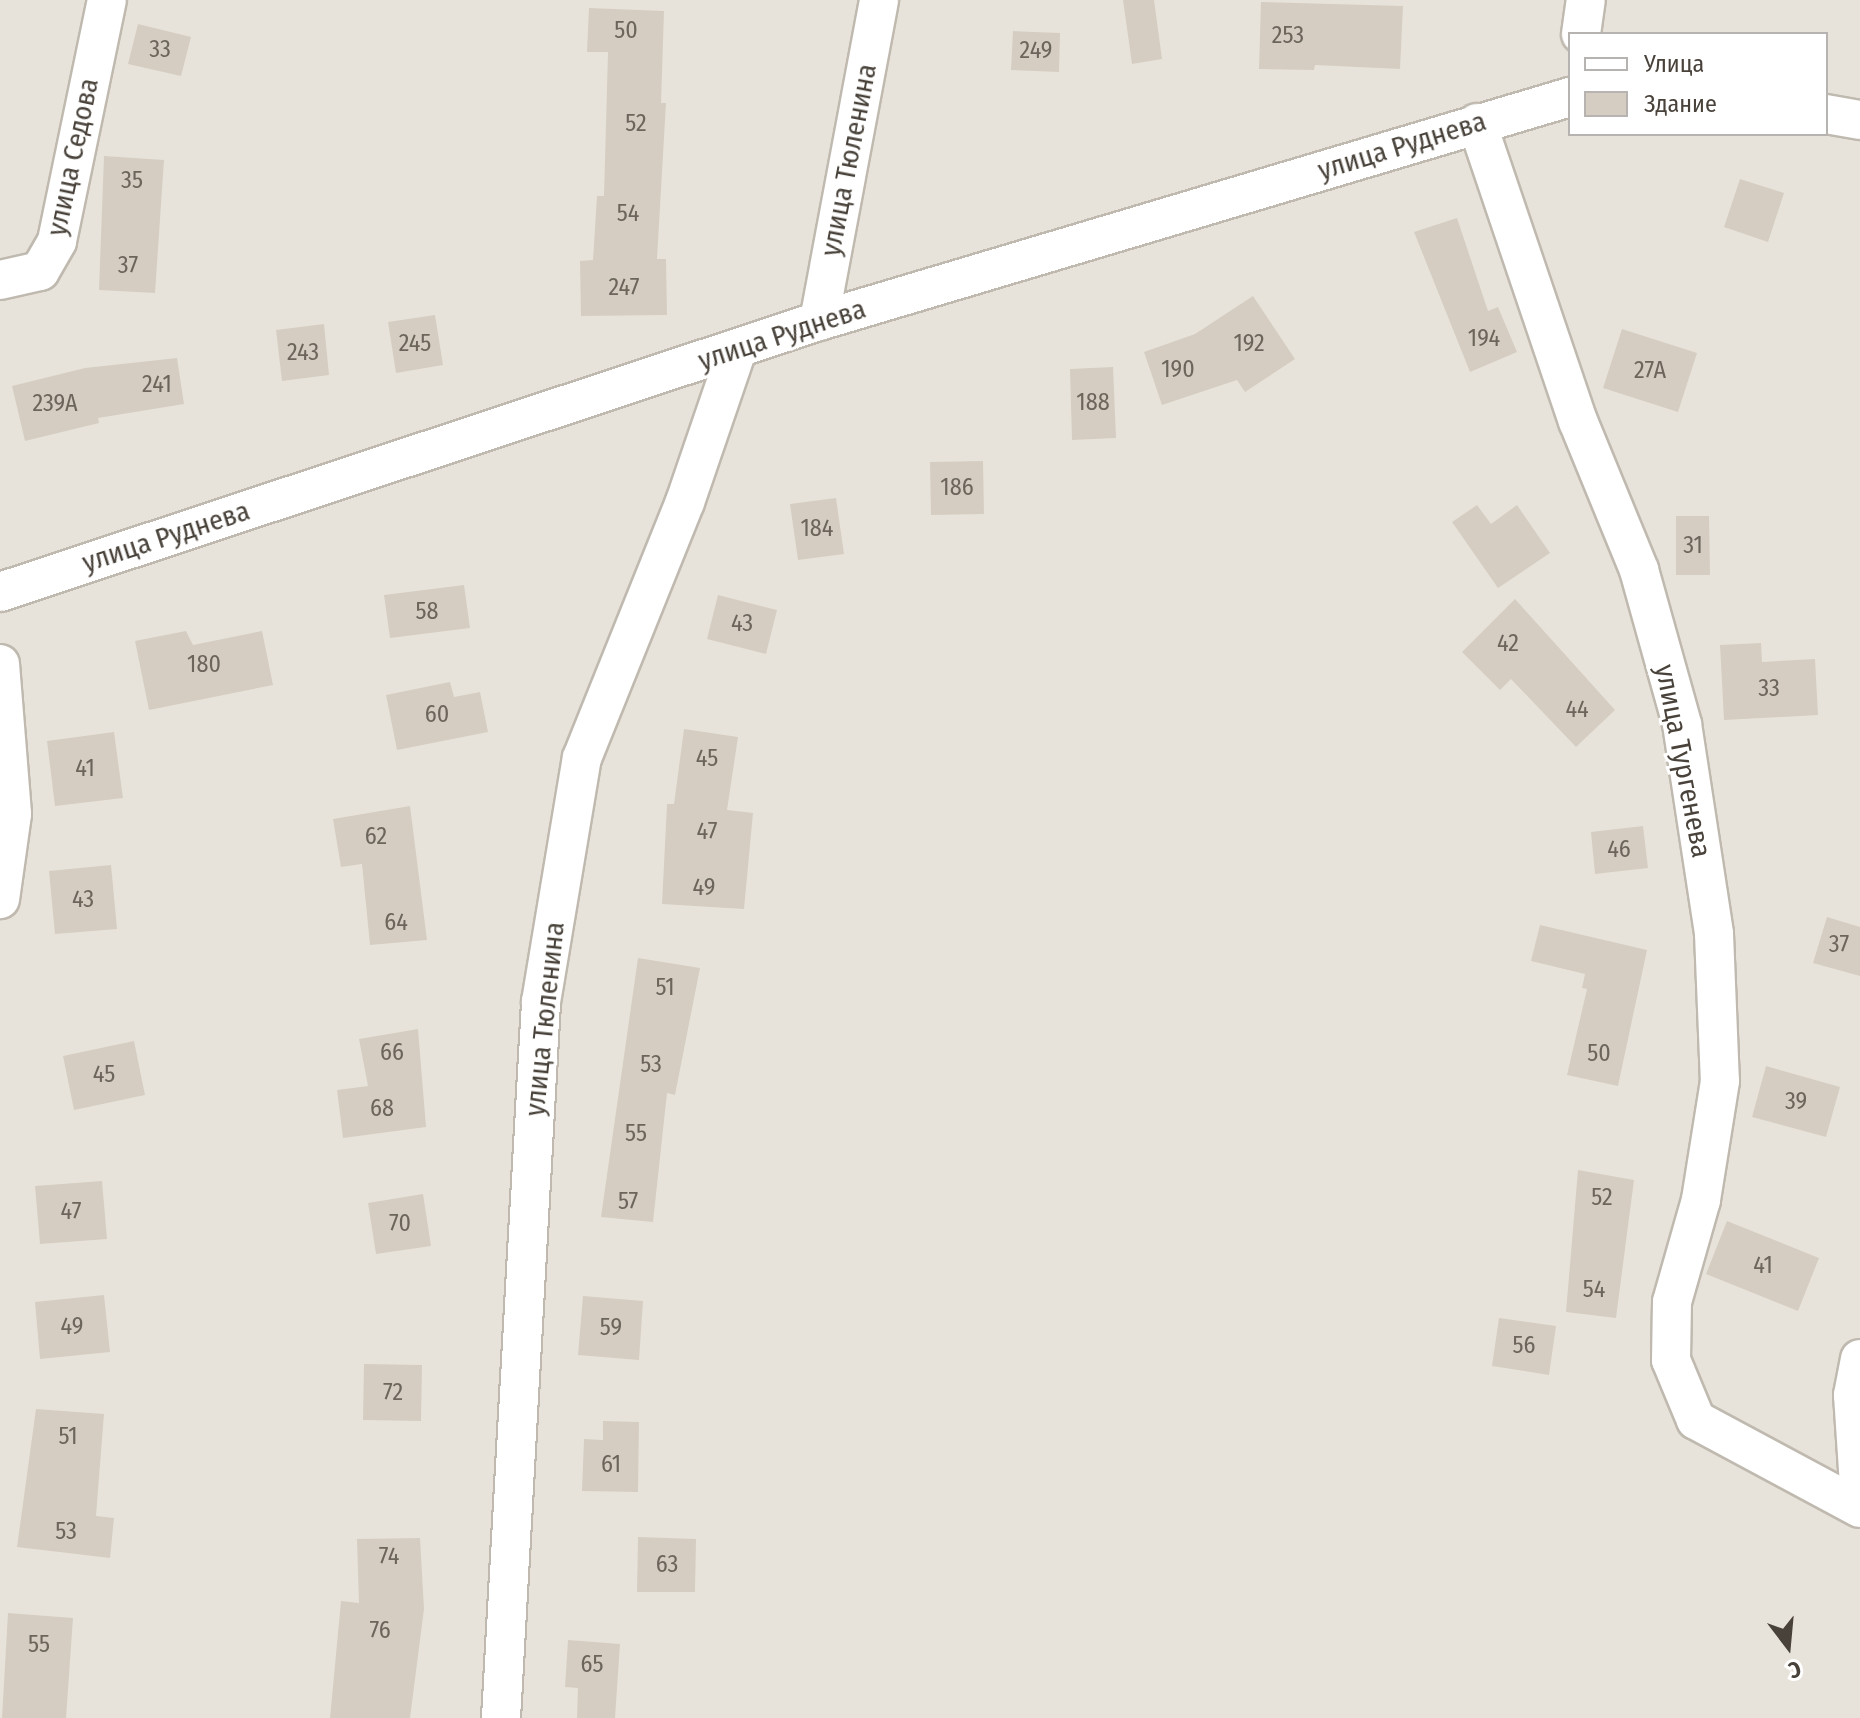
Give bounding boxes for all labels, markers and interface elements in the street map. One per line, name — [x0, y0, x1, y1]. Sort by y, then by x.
house number: 50 — [614, 17, 638, 45]
house number: 253 — [1272, 22, 1304, 50]
legend — [1568, 32, 1828, 136]
house number: 33 — [149, 36, 171, 64]
house number: 249 — [1020, 37, 1052, 65]
text: Улица — [1644, 50, 1704, 78]
street label: улица Тюленина — [814, 61, 884, 259]
street label: улица Седова — [40, 75, 106, 239]
text: Здание — [1644, 90, 1717, 118]
street label: улица Руднева — [1314, 105, 1490, 187]
house number: 52 — [625, 110, 647, 138]
house number: 35 — [121, 167, 143, 195]
house number: 54 — [617, 200, 639, 228]
house number: 37 — [118, 252, 138, 280]
house number: 247 — [609, 274, 639, 302]
street label: улица Руднева — [694, 292, 870, 378]
house number: 194 — [1468, 325, 1500, 353]
house number: 245 — [399, 330, 431, 358]
house number: 192 — [1233, 330, 1265, 358]
house number: 243 — [287, 339, 319, 367]
house number: 190 — [1161, 356, 1195, 384]
house number: 27А — [1634, 357, 1666, 385]
house number: 241 — [142, 371, 172, 399]
house number: 188 — [1076, 389, 1110, 417]
house number: 239А — [32, 390, 78, 418]
house number: 186 — [940, 474, 974, 502]
street label: улица Руднева — [78, 494, 254, 580]
house number: 184 — [801, 515, 833, 543]
house number: 31 — [1683, 532, 1703, 560]
house number: 58 — [415, 598, 439, 626]
house number: 43 — [731, 610, 753, 638]
house number: 42 — [1497, 630, 1519, 658]
house number: 180 — [187, 651, 221, 679]
street label: улица Тургенева — [1648, 661, 1718, 861]
house number: 33 — [1758, 675, 1780, 703]
house number: 44 — [1565, 696, 1589, 724]
house number: 60 — [425, 701, 449, 729]
house number: 45 — [696, 745, 718, 773]
house number: 41 — [75, 755, 95, 783]
house number: 47 — [697, 818, 717, 846]
house number: 62 — [365, 823, 387, 851]
house number: 46 — [1607, 836, 1631, 864]
house number: 49 — [693, 874, 715, 902]
house number: 43 — [72, 886, 94, 914]
house number: 64 — [384, 909, 408, 937]
street label: улица Тюленина — [518, 920, 572, 1118]
house number: 37 — [1829, 931, 1849, 959]
house number: 51 — [655, 974, 675, 1002]
house number: 66 — [380, 1039, 404, 1067]
house number: 50 — [1587, 1040, 1611, 1068]
house number: 53 — [640, 1051, 662, 1079]
house number: 45 — [93, 1061, 115, 1089]
house number: 39 — [1785, 1088, 1807, 1116]
house number: 68 — [370, 1095, 394, 1123]
house number: 55 — [625, 1120, 647, 1148]
house number: 52 — [1591, 1184, 1613, 1212]
house number: 57 — [618, 1188, 638, 1216]
house number: 47 — [61, 1198, 81, 1226]
house number: 70 — [389, 1210, 411, 1238]
house number: 41 — [1753, 1252, 1773, 1280]
house number: 54 — [1583, 1276, 1605, 1304]
house number: 49 — [61, 1313, 83, 1341]
house number: 59 — [600, 1314, 622, 1342]
house number: 56 — [1513, 1332, 1535, 1360]
house number: 72 — [383, 1379, 403, 1407]
house number: 51 — [58, 1423, 78, 1451]
house number: 61 — [601, 1451, 621, 1479]
house number: 53 — [55, 1518, 77, 1546]
house number: 74 — [379, 1543, 399, 1571]
house number: 63 — [656, 1551, 678, 1579]
north arrow — [1748, 1606, 1828, 1686]
house number: 76 — [369, 1617, 391, 1645]
house number: 55 — [28, 1631, 50, 1659]
house number: 65 — [581, 1651, 603, 1679]
text: С — [1785, 1655, 1804, 1684]

